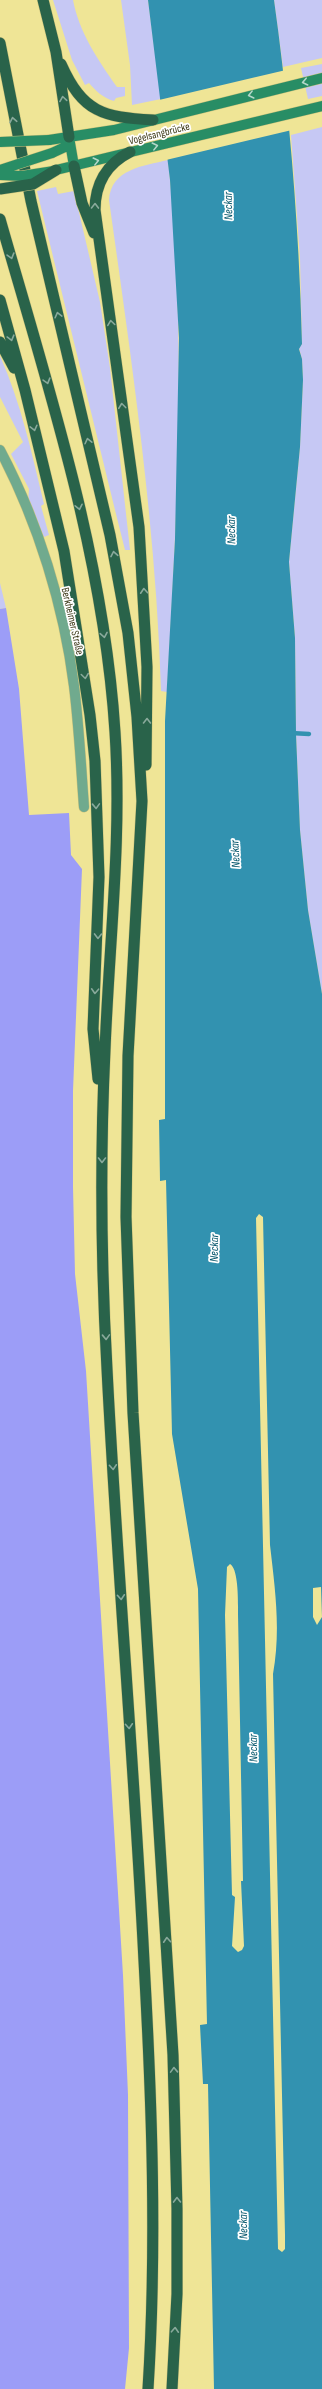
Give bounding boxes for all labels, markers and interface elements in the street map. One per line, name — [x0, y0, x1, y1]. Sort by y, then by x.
one-way arrow — [302, 77, 308, 85]
one-way arrow — [248, 91, 254, 99]
one-way arrow — [59, 96, 68, 102]
one-way arrow — [10, 116, 18, 123]
street label: Vogelsangbrücke — [127, 120, 191, 147]
one-way arrow — [152, 143, 158, 151]
one-way arrow — [92, 157, 99, 165]
water label: Neckar — [221, 191, 236, 220]
one-way arrow — [91, 203, 99, 209]
one-way arrow — [6, 252, 15, 259]
one-way arrow — [54, 311, 62, 318]
one-way arrow — [107, 320, 116, 326]
one-way arrow — [6, 334, 15, 341]
one-way arrow — [42, 378, 50, 384]
one-way arrow — [118, 403, 127, 409]
one-way arrow — [30, 424, 38, 431]
one-way arrow — [85, 438, 93, 444]
one-way arrow — [75, 504, 83, 510]
water label: Neckar — [224, 515, 239, 544]
one-way arrow — [110, 551, 118, 557]
street label: Berkheimer Straße — [58, 586, 87, 656]
one-way arrow — [140, 588, 149, 594]
one-way arrow — [99, 631, 108, 638]
one-way arrow — [80, 673, 89, 679]
one-way arrow — [143, 718, 151, 724]
one-way arrow — [92, 803, 101, 809]
water label: Neckar — [227, 839, 244, 868]
one-way arrow — [94, 933, 102, 939]
one-way arrow — [91, 988, 100, 994]
one-way arrow — [98, 1157, 106, 1163]
water label: Neckar — [207, 1233, 222, 1262]
one-way arrow — [101, 1334, 110, 1340]
one-way arrow — [109, 1464, 117, 1470]
one-way arrow — [117, 1594, 126, 1600]
one-way arrow — [125, 1723, 134, 1730]
water label: Neckar — [246, 1733, 261, 1762]
one-way arrow — [163, 1937, 171, 1943]
one-way arrow — [169, 2067, 178, 2073]
one-way arrow — [173, 2197, 181, 2203]
water label: Neckar — [236, 2210, 251, 2239]
one-way arrow — [171, 2327, 180, 2333]

